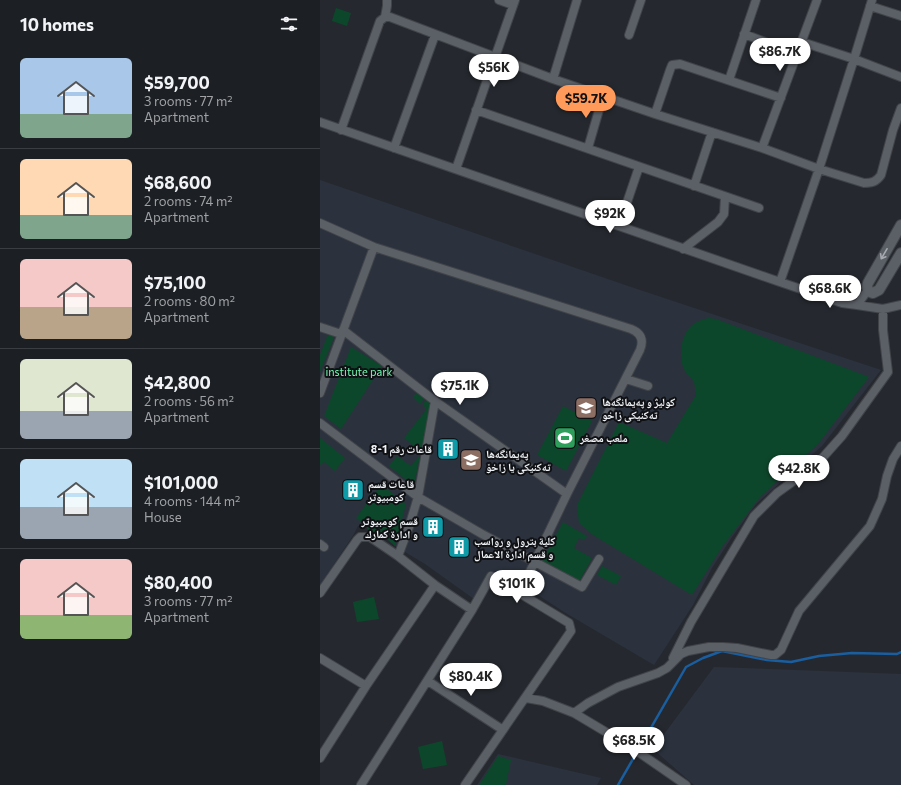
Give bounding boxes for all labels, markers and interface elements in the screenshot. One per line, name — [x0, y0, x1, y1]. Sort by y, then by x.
icon: filters — [278, 13, 300, 35]
text: 10 homes — [20, 14, 94, 35]
pin: $86.7K — [747, 38, 813, 72]
text: $86.7K — [759, 43, 801, 59]
pin: $56K — [470, 54, 518, 88]
text: $56K — [478, 59, 510, 75]
text: $59,700 — [144, 72, 210, 93]
icon: home — [52, 74, 100, 122]
pin: $59.7K — [553, 85, 619, 119]
text: $59.7K — [565, 90, 607, 106]
text: 3 rooms · 77 m² — [144, 93, 233, 109]
text: Apartment — [144, 109, 209, 125]
text: $68,600 — [144, 172, 212, 193]
icon: home — [52, 175, 100, 223]
text: 2 rooms · 74 m² — [144, 193, 232, 209]
pin: $92K — [586, 200, 634, 234]
text: $92K — [594, 205, 626, 221]
text: Apartment — [144, 209, 209, 225]
one-way arrow — [880, 248, 888, 260]
text: $75,100 — [144, 272, 206, 293]
icon: home — [52, 275, 100, 323]
pin: $68.6K — [797, 275, 863, 309]
text: $68.6K — [808, 280, 852, 296]
text: 2 rooms · 80 m² — [144, 293, 235, 309]
text: Apartment — [144, 309, 209, 325]
park label: institute park — [325, 365, 393, 378]
text: $42,800 — [144, 372, 211, 393]
pin: $75.1K — [427, 372, 493, 406]
icon: home — [52, 375, 100, 423]
text: $75.1K — [440, 377, 480, 393]
text: 2 rooms · 56 m² — [144, 393, 234, 409]
school or university icon: كوليژ و په‌يمانگه‌ها ته‌كنيكى زاخو — [573, 395, 599, 421]
place label: كوليژ و په‌يمانگه‌ها ته‌كنيكى زاخو — [602, 395, 675, 423]
text: Apartment — [144, 409, 209, 425]
sports icon: ملعب مصغر — [552, 425, 578, 451]
place label: ملعب مصغر — [579, 431, 628, 445]
building icon: قاعات رقم 1-8 — [435, 436, 461, 462]
place label: قاعات رقم 1-8 — [371, 442, 432, 457]
school or university icon: پەیمانگەها تەکنیکی یا زاخۆ — [458, 447, 484, 473]
place label: پەیمانگەها تەکنیکی یا زاخۆ — [486, 447, 551, 475]
pin: $42.8K — [766, 455, 832, 489]
text: $42.8K — [777, 460, 821, 476]
text: $101,000 — [144, 472, 218, 493]
icon: home — [52, 475, 100, 523]
building icon: قاعات قسم کومبیوتر — [340, 477, 366, 503]
place label: قاعات قسم کومبیوتر — [367, 477, 414, 504]
text: 4 rooms · 144 m² — [144, 493, 240, 509]
text: House — [144, 509, 182, 525]
place label: قسم کومبیوتر و ادارة كمارك — [360, 514, 418, 541]
building icon: قسم کومبیوتر و ادارة كمارك — [420, 514, 446, 540]
building icon: كلية بترول و رواسب و قسم ادارة الاعمال — [446, 534, 472, 560]
place label: كلية بترول و رواسب و قسم ادارة الاعمال — [474, 534, 556, 562]
pin: $101K — [489, 570, 545, 604]
text: $80,400 — [144, 572, 213, 593]
icon: home — [52, 575, 100, 623]
text: $101K — [499, 575, 535, 591]
text: 3 rooms · 77 m² — [144, 593, 233, 609]
text: Apartment — [144, 609, 209, 625]
pin: $80.4K — [438, 663, 504, 697]
text: $80.4K — [449, 668, 493, 684]
pin: $68.5K — [601, 727, 667, 761]
text: $68.5K — [612, 732, 656, 748]

